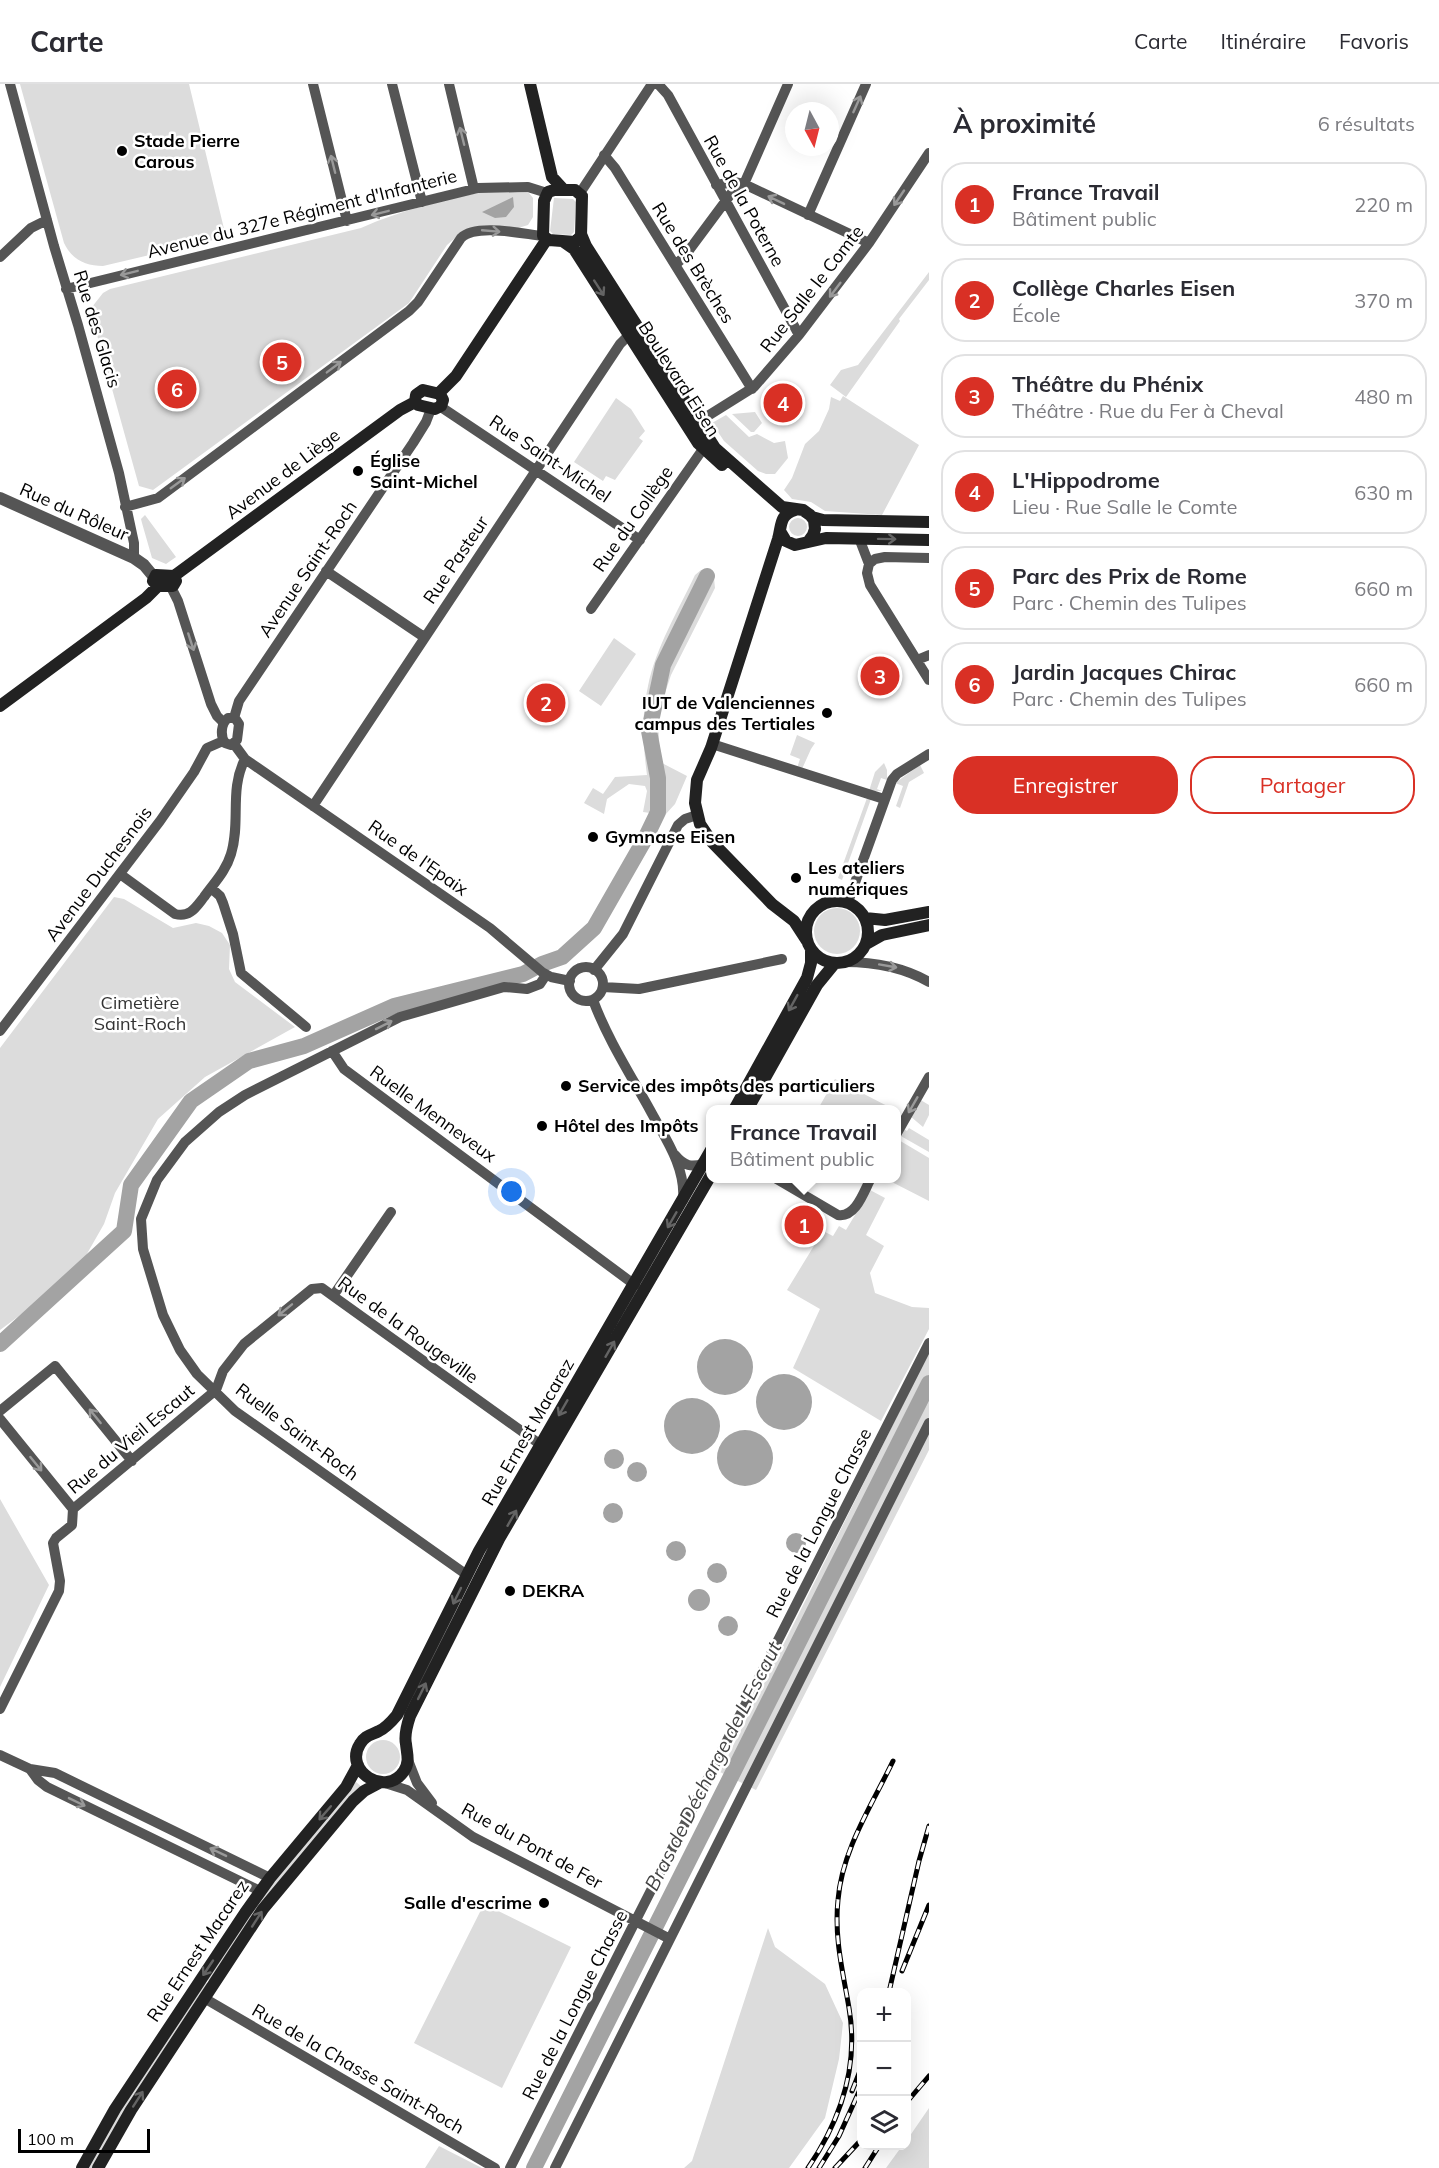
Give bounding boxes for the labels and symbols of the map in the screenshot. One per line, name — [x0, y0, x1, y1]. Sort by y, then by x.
one-way arrow — [852, 95, 863, 114]
north arrow — [785, 102, 839, 156]
one-way arrow — [455, 127, 467, 146]
place label: Stade Pierre Carous — [134, 129, 240, 173]
street label: Rue de la Poterne — [699, 131, 790, 271]
marker: Stade Pierre Carous — [115, 144, 129, 158]
one-way arrow — [327, 155, 339, 174]
street label: Avenue du 327e Régiment d'Infanterie — [145, 164, 459, 263]
one-way arrow — [893, 189, 905, 206]
one-way arrow — [767, 193, 785, 205]
street label: Rue des Brèches — [647, 198, 740, 327]
one-way arrow — [371, 207, 390, 219]
street label: Rue Salle le Comte — [755, 221, 868, 357]
one-way arrow — [481, 226, 501, 237]
street label: Rue des Glacis — [69, 267, 126, 391]
one-way arrow — [120, 268, 139, 280]
one-way arrow — [593, 279, 605, 296]
one-way arrow — [828, 281, 841, 297]
street label: Boulevard Eisen — [634, 317, 725, 441]
pin: 5 — [262, 340, 302, 384]
one-way arrow — [326, 361, 342, 373]
pin: 6 — [158, 366, 196, 412]
pin: 4 — [764, 380, 802, 426]
street label: Rue Saint-Michel — [485, 410, 615, 508]
street label: Avenue de Liège — [221, 423, 344, 524]
place label: Église Saint-Michel — [370, 449, 478, 493]
street label: Rue du Collège — [588, 461, 678, 576]
marker: Église Saint-Michel — [351, 464, 365, 478]
street label: Rue du Rôleur — [16, 477, 133, 546]
one-way arrow — [169, 477, 185, 489]
street label: Avenue Saint-Roch — [253, 496, 362, 641]
street label: Rue Pasteur — [418, 511, 494, 608]
one-way arrow — [877, 533, 897, 545]
one-way arrow — [186, 632, 197, 651]
pin: 3 — [860, 654, 900, 698]
pin: 2 — [526, 680, 566, 726]
place label: IUT de Valenciennes campus des Tertiales — [634, 691, 815, 735]
marker: IUT de Valenciennes campus des Tertiales — [820, 706, 834, 720]
street label: Avenue Duchesnois — [40, 801, 157, 946]
street label: Rue de l'Epaix — [364, 815, 473, 901]
place label: Gymnase Eisen — [605, 825, 735, 848]
marker: Gymnase Eisen — [586, 830, 600, 844]
place label: Les ateliers numériques — [808, 856, 908, 900]
marker: Les ateliers numériques — [789, 871, 803, 885]
one-way arrow — [878, 961, 898, 972]
park label: Cimetière Saint-Roch — [94, 991, 186, 1035]
one-way arrow — [787, 994, 799, 1011]
one-way arrow — [374, 1018, 392, 1030]
street label: Ruelle Menneveux — [365, 1060, 501, 1167]
place label: Service des impôts des particuliers — [578, 1074, 875, 1097]
marker: Service des impôts des particuliers — [559, 1079, 573, 1093]
one-way arrow — [907, 1096, 919, 1113]
place label: Hôtel des Impôts — [554, 1114, 699, 1137]
marker: Hôtel des Impôts — [535, 1119, 549, 1133]
your location — [497, 1177, 526, 1206]
pin: 1 — [784, 1202, 824, 1248]
one-way arrow — [666, 1210, 677, 1228]
street label: Rue de la Rougeville — [334, 1271, 483, 1388]
one-way arrow — [277, 1304, 293, 1317]
one-way arrow — [605, 1341, 617, 1358]
street label: Rue Ernest Macarez — [476, 1354, 579, 1509]
street label: Ruelle Saint-Roch — [231, 1378, 363, 1485]
street label: Rue du Vieil Escaut — [62, 1379, 199, 1498]
one-way arrow — [556, 1399, 568, 1416]
one-way arrow — [89, 1408, 102, 1424]
street label: Rue de la Longue Chasse — [761, 1424, 876, 1622]
one-way arrow — [30, 1456, 43, 1472]
one-way arrow — [506, 1510, 518, 1527]
place label: DEKRA — [522, 1579, 585, 1602]
marker: DEKRA — [503, 1584, 517, 1598]
one-way arrow — [450, 1586, 462, 1604]
water label: Bras de Décharge de L'Escaut — [639, 1636, 787, 1894]
one-way arrow — [417, 1682, 428, 1700]
one-way arrow — [68, 1796, 86, 1808]
street label: Rue du Pont de Fer — [458, 1797, 607, 1894]
one-way arrow — [318, 1805, 332, 1820]
one-way arrow — [209, 1846, 227, 1857]
street label: Rue Ernest Macarez — [142, 1875, 254, 2026]
place label: Salle d'escrime — [404, 1891, 532, 1914]
marker: Salle d'escrime — [537, 1896, 551, 1910]
street label: Rue de la Longue Chasse — [517, 1906, 632, 2104]
one-way arrow — [251, 1911, 263, 1928]
one-way arrow — [202, 1960, 214, 1976]
street label: Rue de la Chasse Saint-Roch — [248, 1998, 468, 2139]
one-way arrow — [132, 2091, 144, 2108]
scale bar — [18, 2126, 150, 2154]

